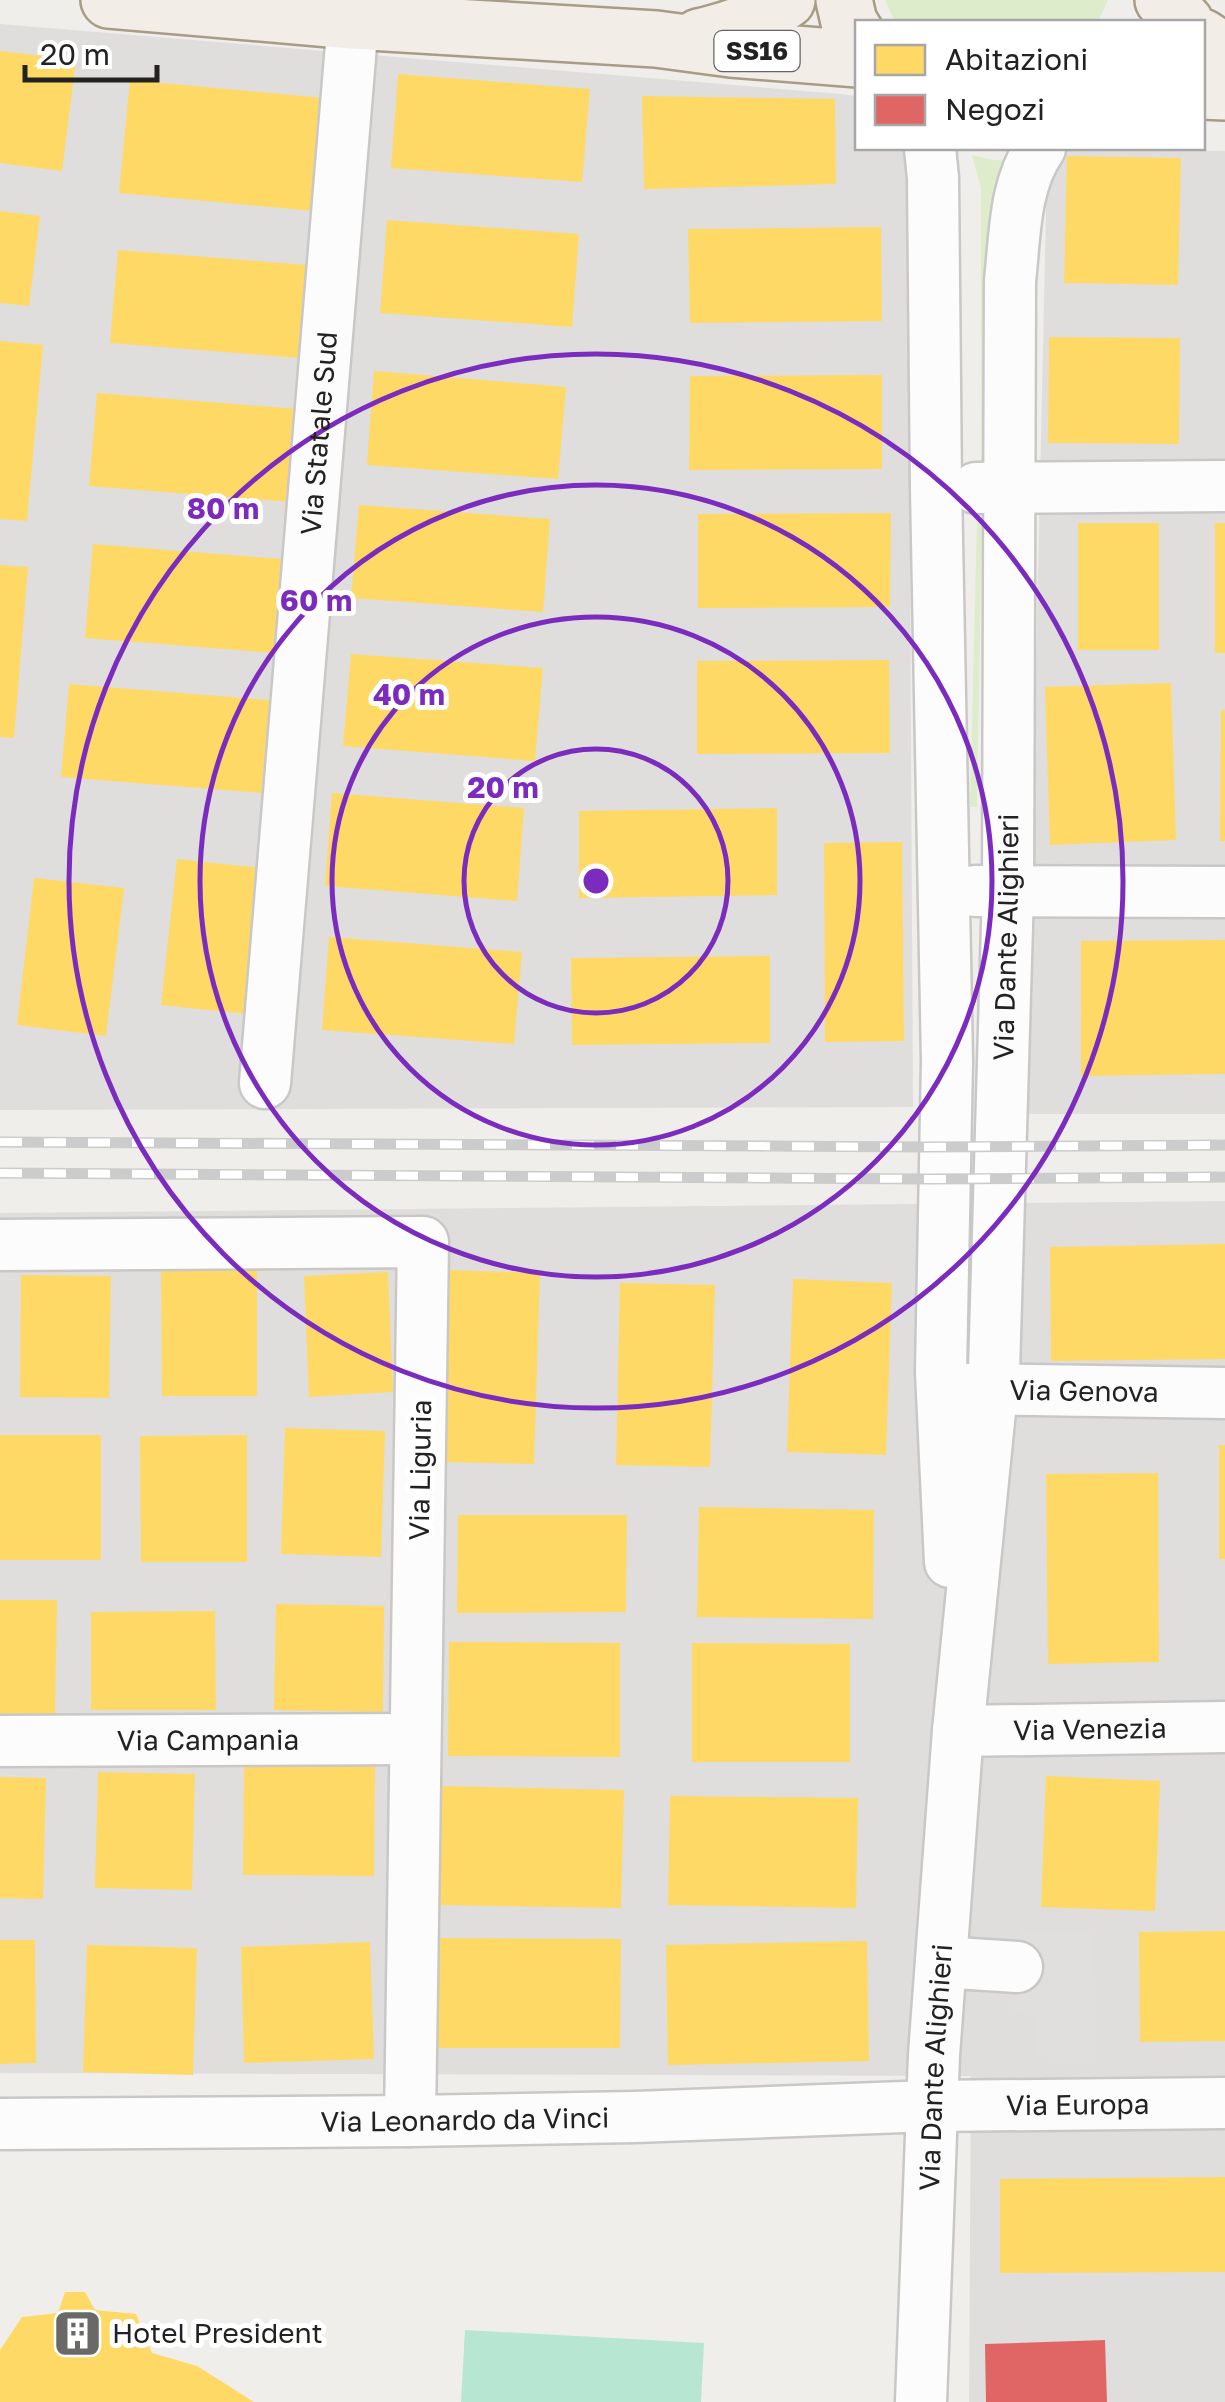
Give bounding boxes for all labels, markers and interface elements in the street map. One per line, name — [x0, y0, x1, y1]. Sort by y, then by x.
scale bar — [25, 20, 158, 82]
legend — [855, 20, 1205, 150]
road number: SS16 — [714, 31, 800, 71]
text: 20 m — [40, 36, 110, 72]
text: Abitazioni — [945, 41, 1088, 77]
text: Negozi — [945, 91, 1045, 127]
street label: Via Statale Sud — [293, 330, 343, 536]
text: 80 m — [187, 490, 259, 526]
text: 60 m — [280, 582, 352, 618]
text: 40 m — [373, 676, 445, 712]
text: 20 m — [467, 769, 539, 805]
street label: Via Dante Alighieri — [986, 813, 1024, 1061]
centre of rings — [578, 863, 614, 899]
street label: Via Genova — [1009, 1373, 1159, 1408]
street label: Via Liguria — [402, 1399, 437, 1541]
street label: Via Venezia — [1013, 1711, 1167, 1746]
street label: Via Campania — [117, 1723, 299, 1756]
street label: Via Dante Alighieri — [912, 1943, 958, 2191]
street label: Via Europa — [1006, 2087, 1150, 2121]
street label: Via Leonardo da Vinci — [320, 2100, 610, 2138]
building icon: Hotel President — [51, 2307, 103, 2359]
place label: Hotel President — [112, 2316, 323, 2349]

